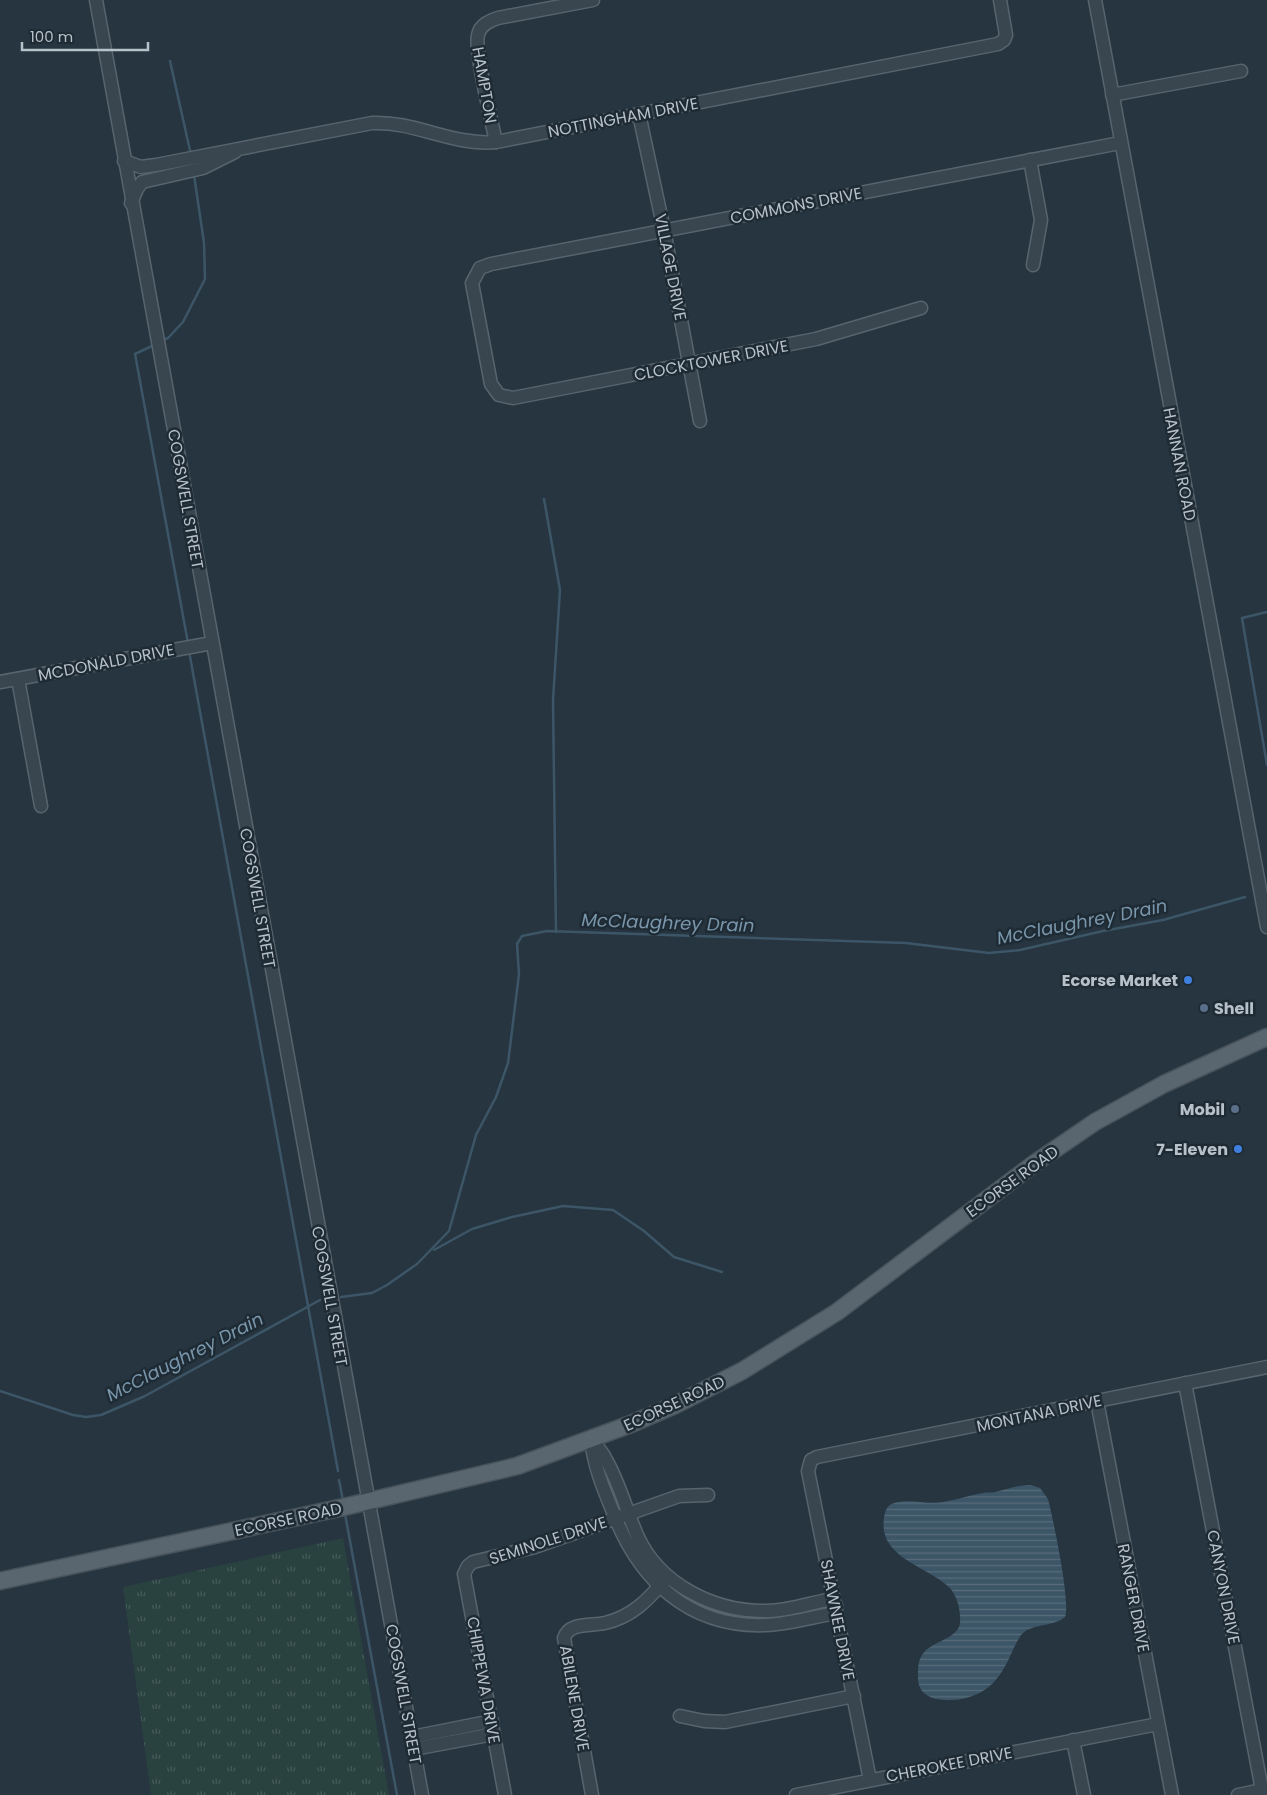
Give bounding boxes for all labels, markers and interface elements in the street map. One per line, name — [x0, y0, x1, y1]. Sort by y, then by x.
scale bar — [22, 20, 149, 52]
text: 100 m — [30, 26, 73, 47]
street label: HAMPTON — [466, 45, 503, 125]
street label: NOTTINGHAM DRIVE — [546, 92, 700, 143]
street label: COMMONS DRIVE — [728, 181, 864, 230]
street label: VILLAGE DRIVE — [649, 212, 692, 322]
street label: CLOCKTOWER DRIVE — [632, 334, 790, 387]
street label: HANNAN ROAD — [1157, 405, 1202, 523]
street label: COGSWELL STREET — [162, 427, 209, 571]
street label: MCDONALD DRIVE — [36, 638, 176, 687]
street label: COGSWELL STREET — [234, 826, 281, 970]
water label: McClaughrey Drain — [995, 893, 1169, 950]
water label: McClaughrey Drain — [581, 907, 755, 938]
place label: Ecorse Market — [1062, 969, 1178, 992]
marker: Ecorse Market — [1182, 974, 1194, 986]
place label: Shell — [1214, 997, 1254, 1020]
marker: Shell — [1198, 1002, 1210, 1014]
place label: Mobil — [1180, 1098, 1225, 1121]
marker: Mobil — [1229, 1103, 1241, 1115]
place label: 7-Eleven — [1156, 1138, 1228, 1161]
street label: ECORSE ROAD — [961, 1140, 1063, 1223]
marker: 7-Eleven — [1232, 1143, 1244, 1155]
street label: COGSWELL STREET — [306, 1224, 353, 1368]
water label: McClaughrey Drain — [102, 1306, 268, 1407]
street label: ECORSE ROAD — [620, 1370, 729, 1437]
street label: MONTANA DRIVE — [974, 1389, 1104, 1438]
street label: ECORSE ROAD — [232, 1497, 344, 1542]
street label: SEMINOLE DRIVE — [486, 1511, 610, 1570]
street label: CANYON DRIVE — [1201, 1528, 1246, 1646]
street label: RANGER DRIVE — [1112, 1542, 1155, 1654]
street label: SHAWNEE DRIVE — [815, 1558, 861, 1683]
street label: CHIPPEWA DRIVE — [461, 1615, 506, 1745]
street label: COGSWELL STREET — [380, 1622, 427, 1766]
street label: ABILENE DRIVE — [554, 1643, 595, 1753]
street label: CHEROKEE DRIVE — [884, 1741, 1014, 1788]

